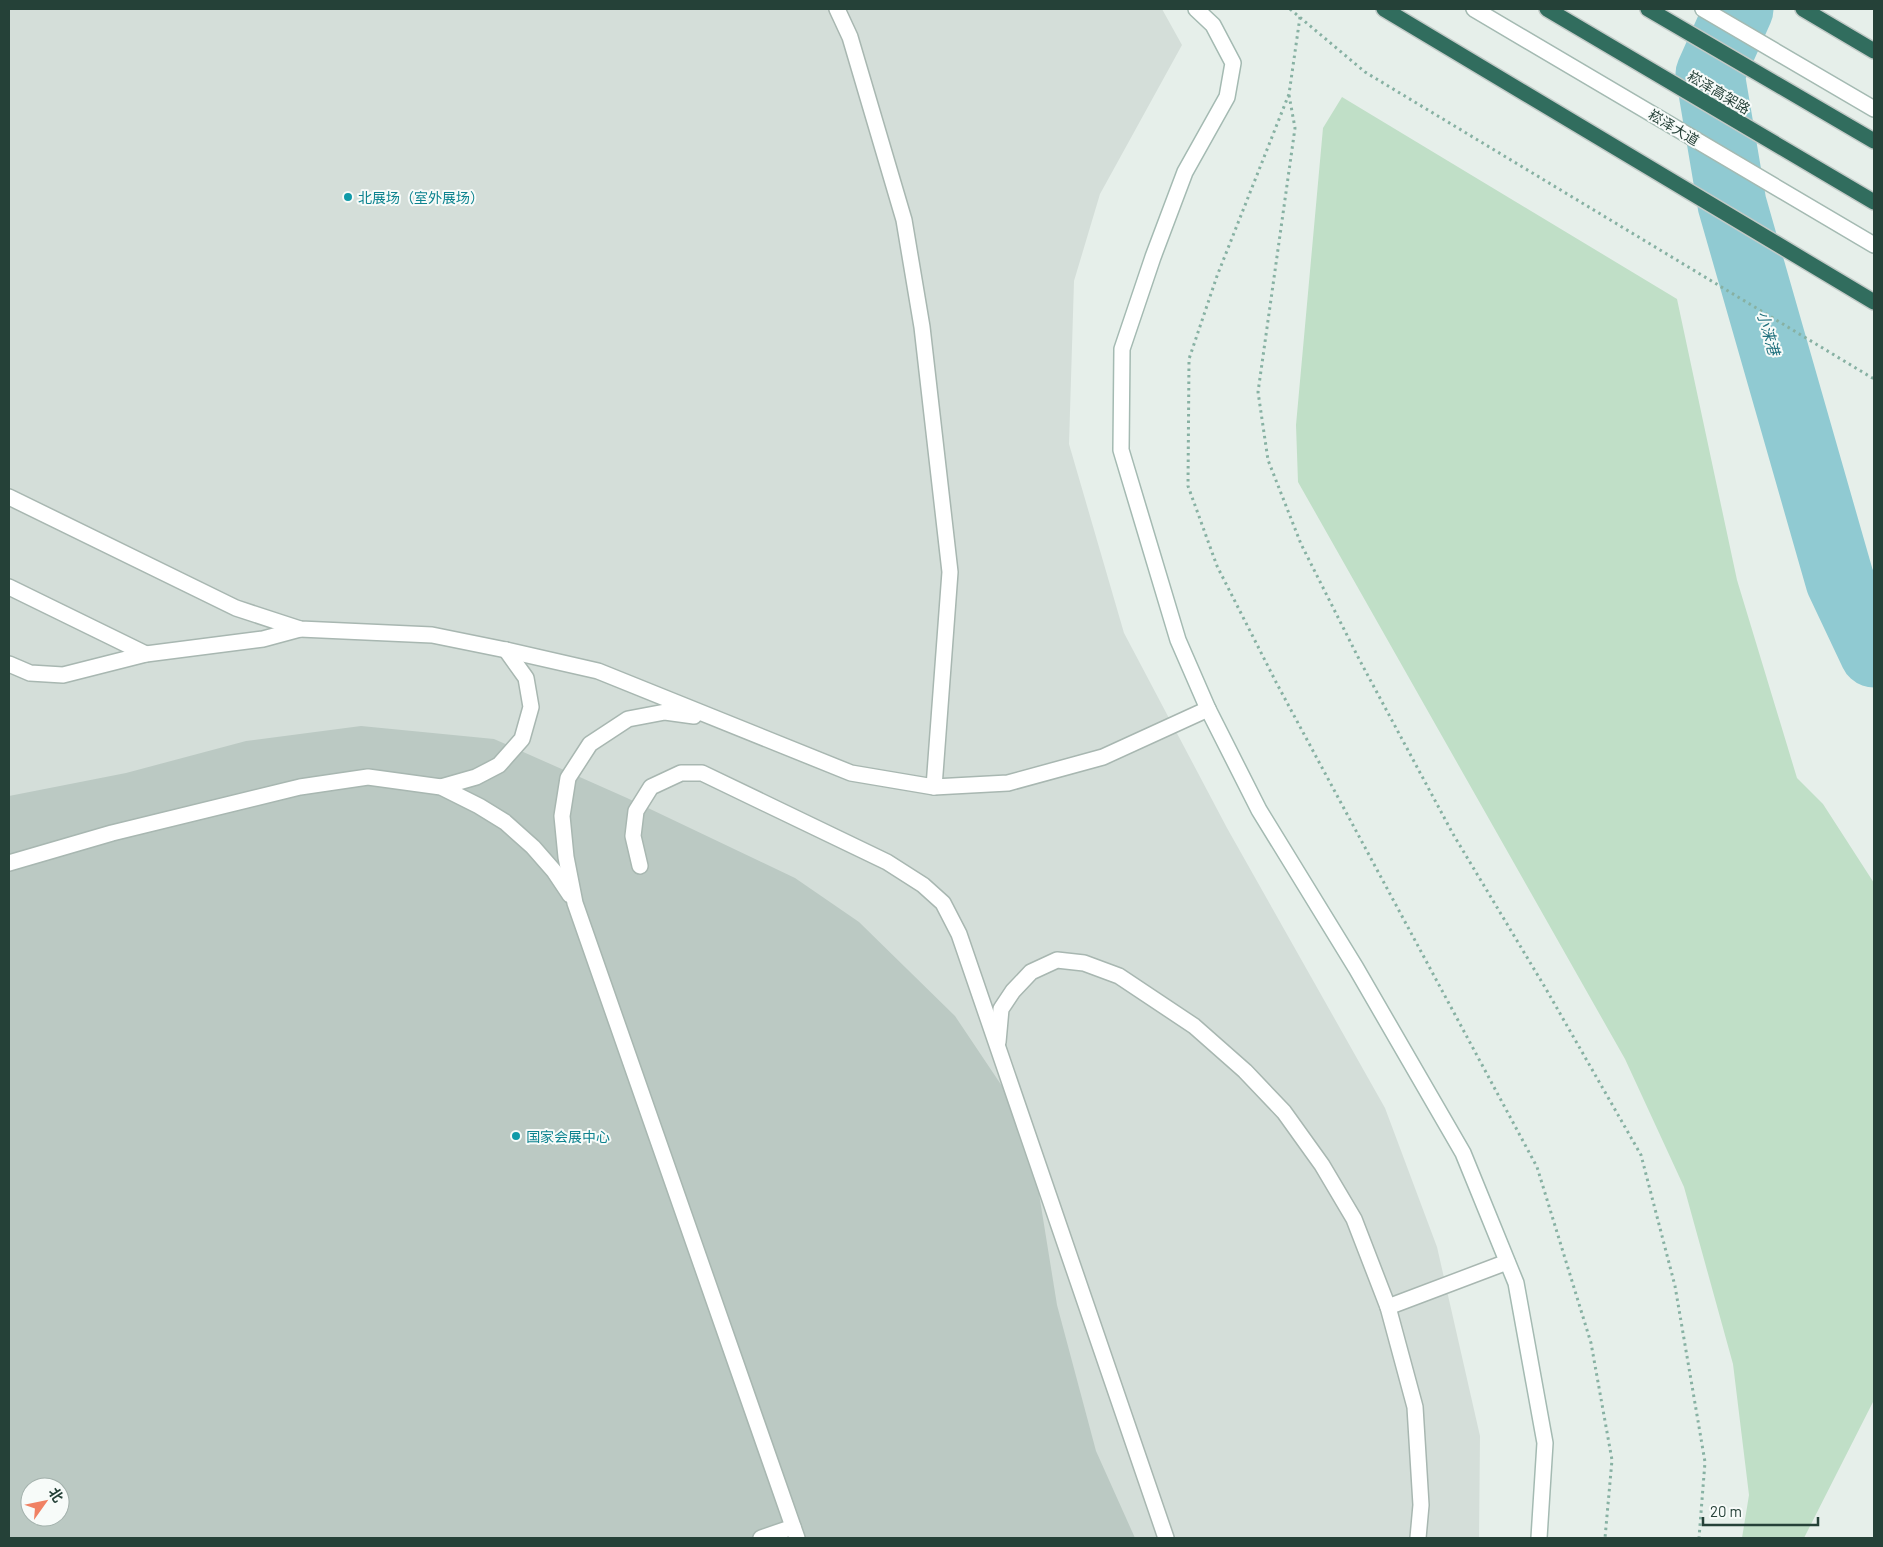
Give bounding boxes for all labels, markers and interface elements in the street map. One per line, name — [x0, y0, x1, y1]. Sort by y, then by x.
street label: 崧泽高架路 — [1685, 67, 1753, 117]
street label: 崧泽大道 — [1646, 105, 1702, 149]
place label: 北展场（室外展场） — [358, 189, 484, 206]
marker: 北展场（室外展场） — [342, 191, 354, 203]
water label: 小涞港 — [1754, 309, 1784, 359]
place label: 国家会展中心 — [526, 1128, 610, 1145]
marker: 国家会展中心 — [510, 1130, 522, 1142]
north arrow — [20, 1477, 70, 1527]
text: 北 — [45, 1484, 67, 1505]
scale bar — [1703, 1494, 1818, 1526]
text: 20 m — [1710, 1502, 1742, 1520]

